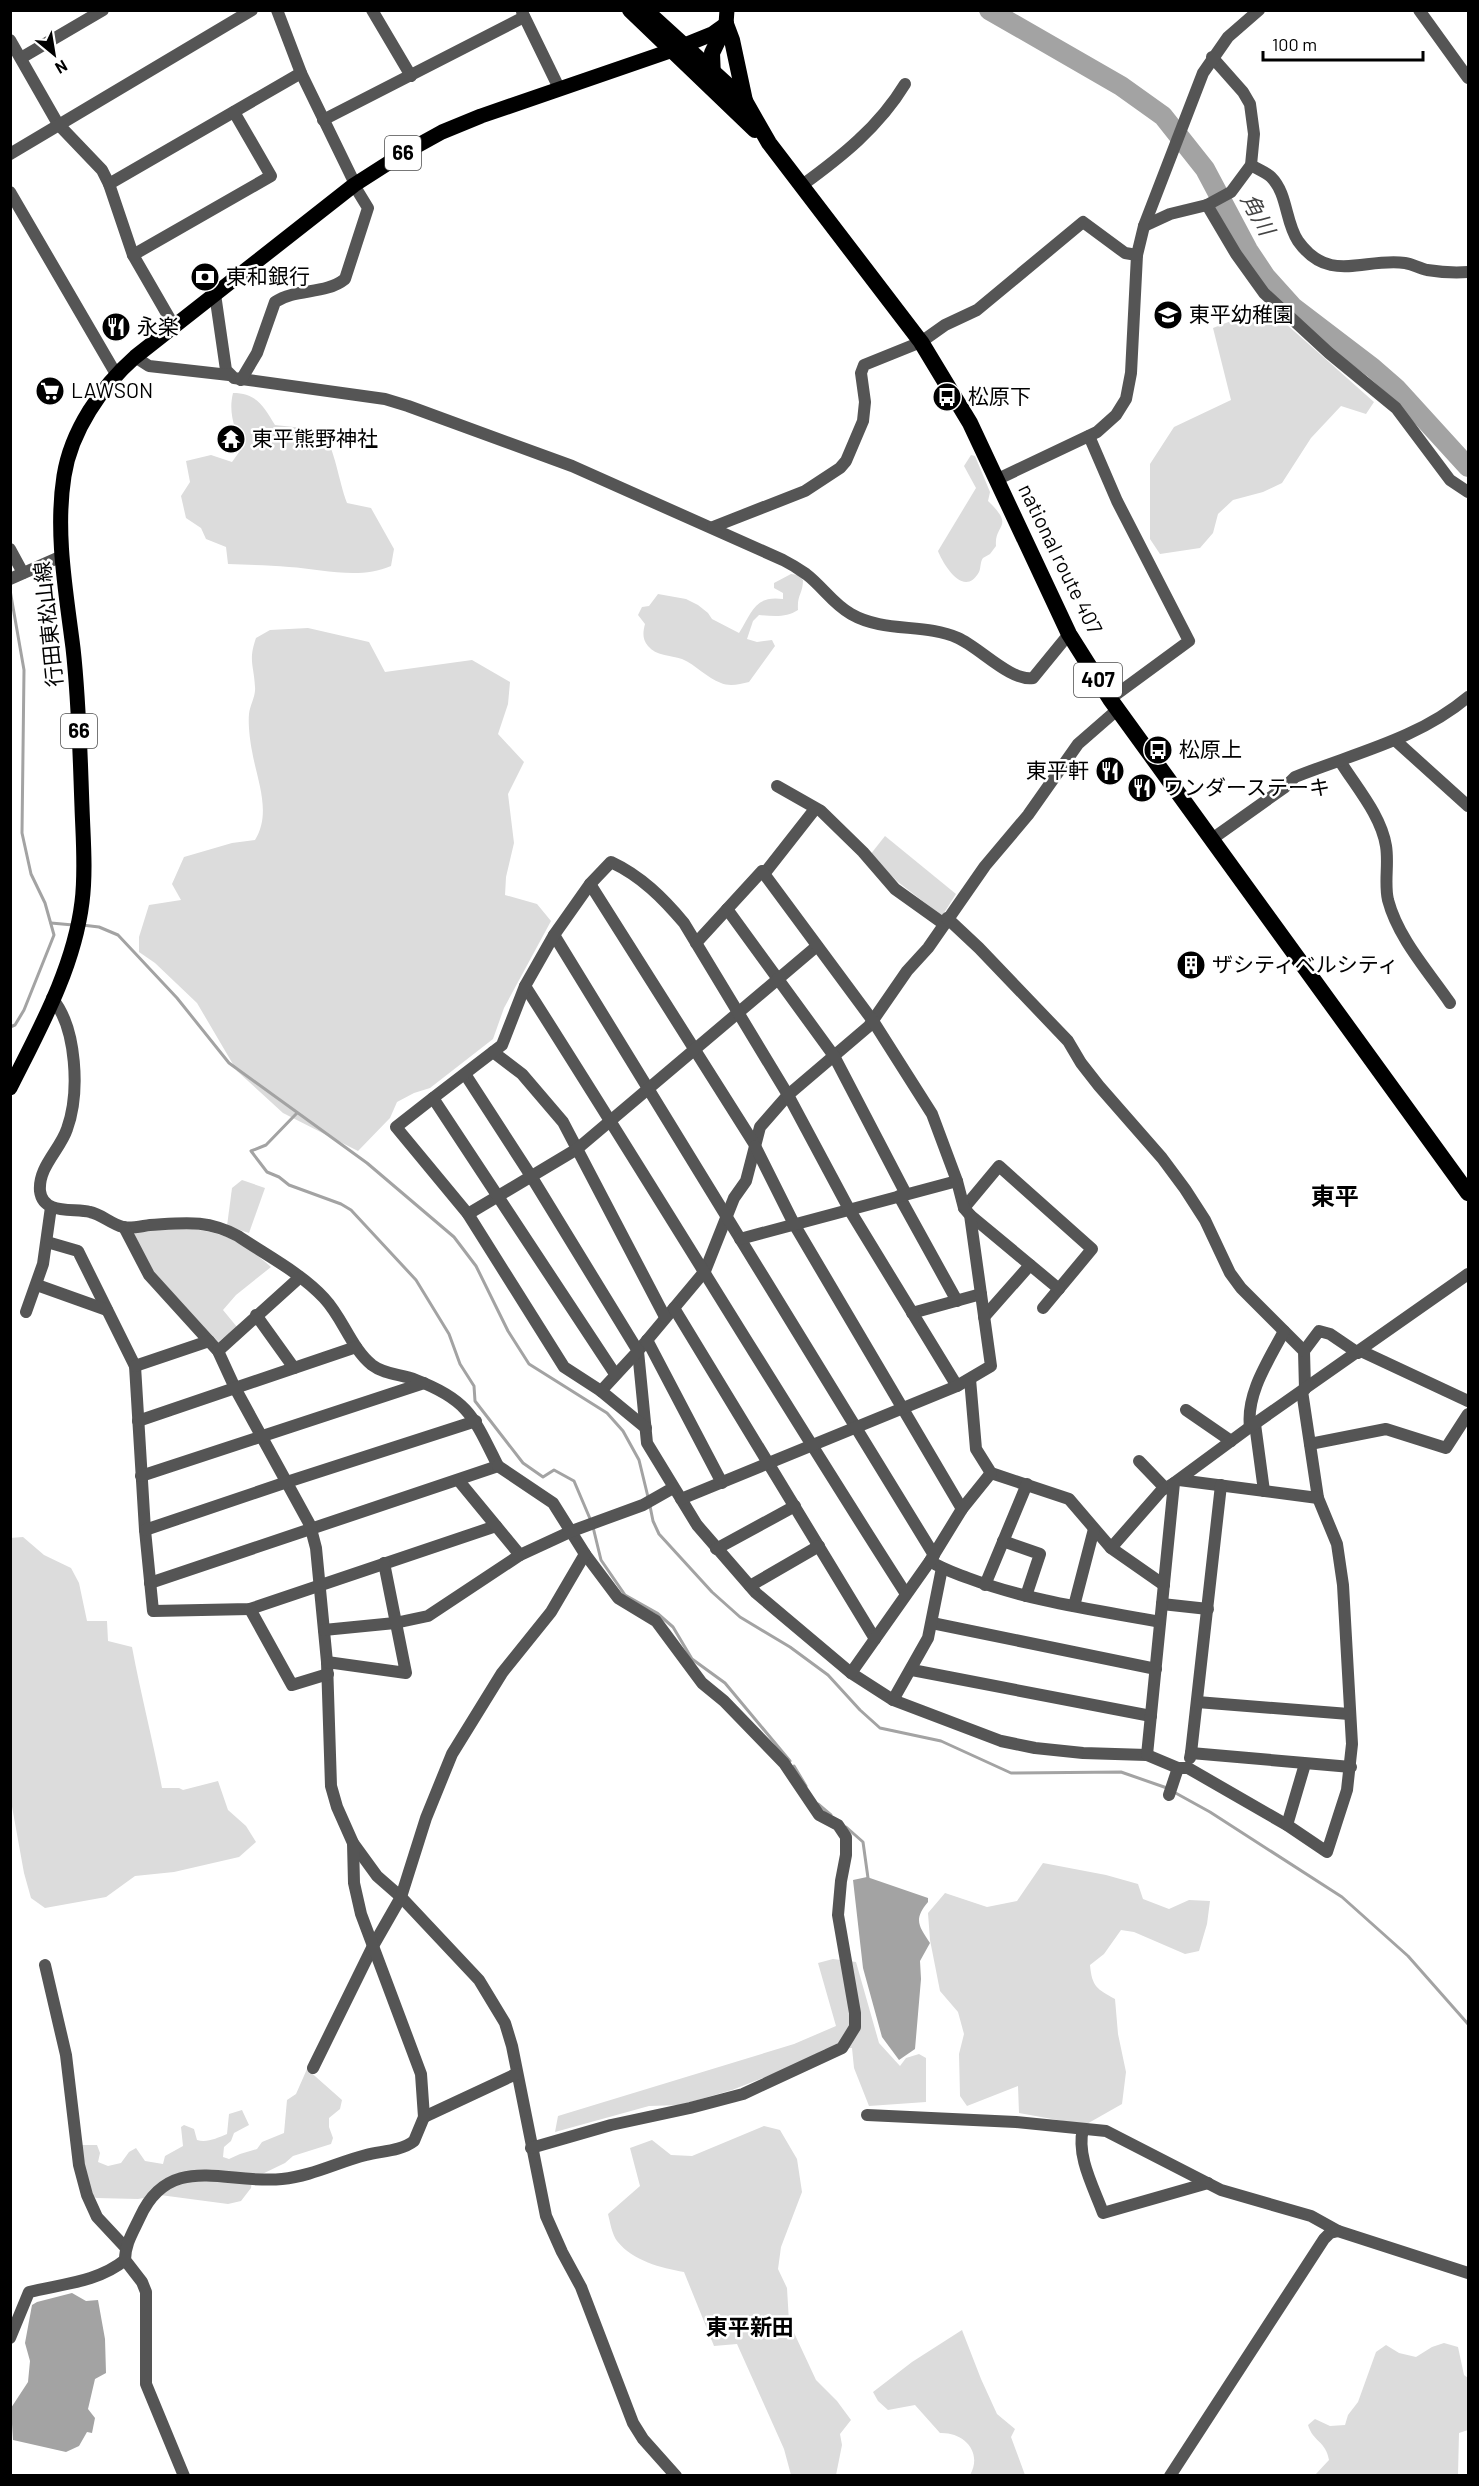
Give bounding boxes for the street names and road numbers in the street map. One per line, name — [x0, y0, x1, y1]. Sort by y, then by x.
road number: 66 — [385, 136, 421, 170]
street label: national route 407 — [1014, 479, 1109, 637]
street label: 行田東松山線 — [28, 560, 67, 688]
road number: 407 — [1074, 663, 1122, 697]
road number: 66 — [61, 714, 97, 748]

